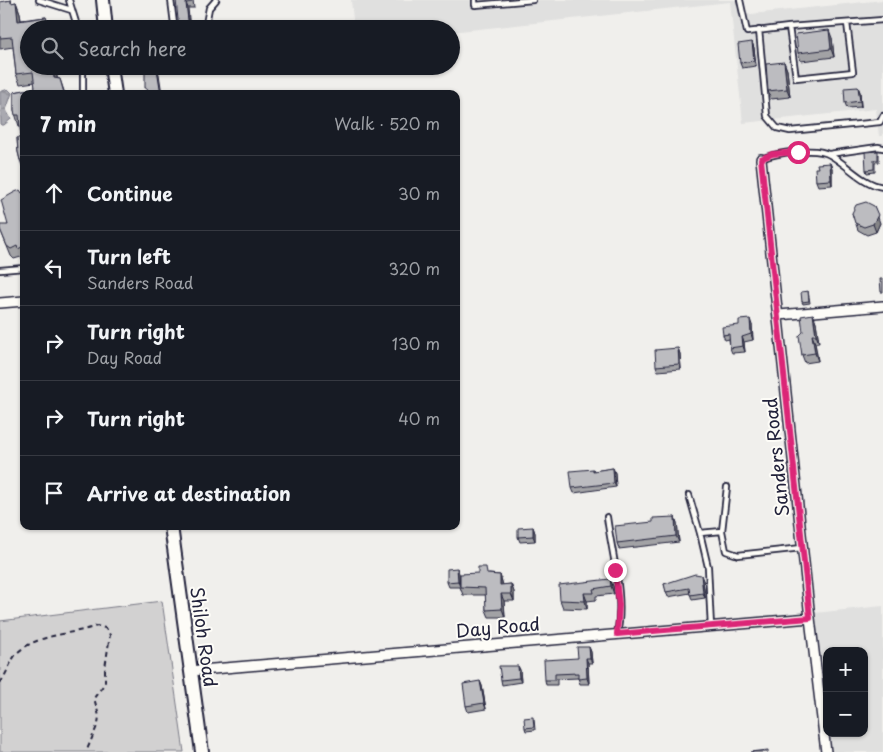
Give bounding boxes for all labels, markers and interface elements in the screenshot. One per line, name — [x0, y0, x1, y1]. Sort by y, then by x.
search box — [20, 20, 460, 75]
icon: search — [38, 34, 66, 62]
text: Search here — [78, 34, 187, 62]
text: 7 min — [40, 107, 96, 139]
text: Walk · 520 m — [334, 111, 440, 135]
route start — [787, 141, 810, 164]
icon: ahead — [40, 179, 68, 207]
text: Continue — [87, 179, 173, 207]
text: 30 m — [398, 181, 440, 205]
text: Turn left — [87, 242, 171, 270]
icon: left — [40, 254, 68, 282]
text: 320 m — [389, 256, 440, 280]
text: Sanders Road — [87, 270, 193, 294]
text: Turn right — [87, 317, 185, 345]
icon: right — [40, 329, 68, 357]
text: 130 m — [392, 331, 440, 355]
text: Day Road — [87, 345, 162, 369]
street label: Sanders Road — [756, 396, 795, 518]
icon: right — [40, 404, 68, 432]
text: Turn right — [87, 404, 185, 432]
text: 40 m — [398, 406, 440, 430]
icon: arrive — [40, 479, 68, 507]
text: Arrive at destination — [87, 479, 291, 507]
route end — [604, 559, 627, 582]
street label: Shiloh Road — [184, 585, 225, 689]
street label: Day Road — [455, 609, 541, 644]
map controls — [823, 647, 868, 737]
button: + — [823, 647, 868, 692]
button: − — [823, 692, 868, 737]

